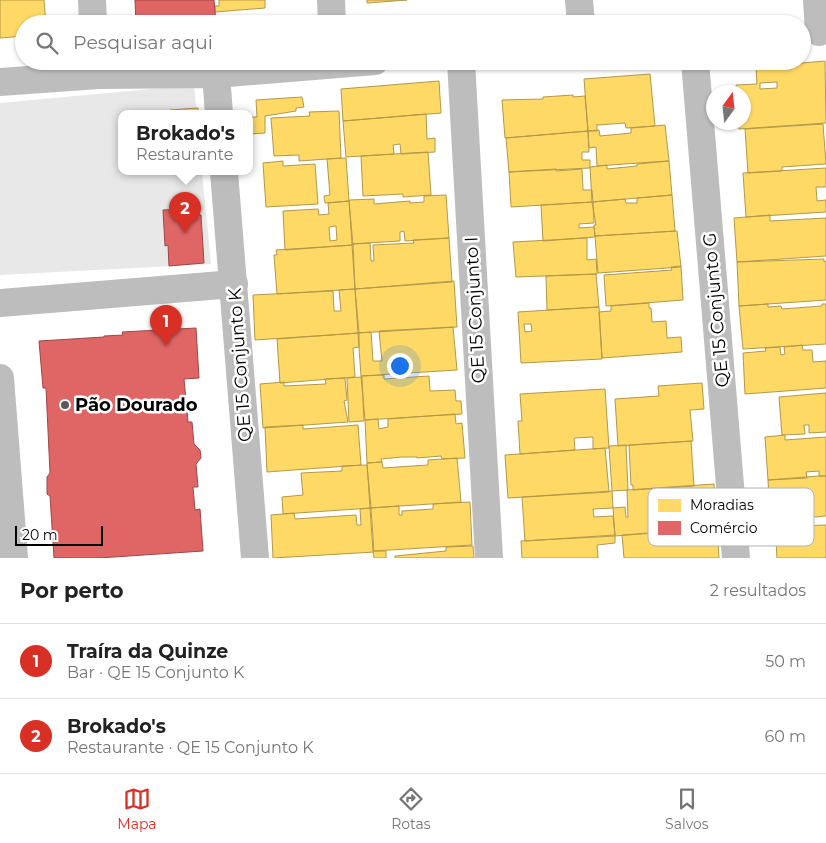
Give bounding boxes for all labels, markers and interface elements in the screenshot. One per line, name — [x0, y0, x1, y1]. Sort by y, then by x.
search box — [15, 15, 811, 70]
icon: search — [33, 29, 61, 57]
text: Pesquisar aqui — [73, 31, 213, 54]
north arrow — [706, 85, 751, 130]
popup — [118, 110, 253, 175]
text: Brokado's — [136, 122, 235, 145]
text: Restaurante — [136, 145, 233, 164]
pin: 2 — [169, 192, 201, 233]
street label: QE 15 Conjunto G — [698, 232, 734, 388]
street label: QE 15 Conjunto I — [460, 236, 490, 384]
street label: QE 15 Conjunto K — [224, 287, 256, 443]
pin: 1 — [150, 305, 182, 346]
your location — [387, 353, 413, 379]
place label: Pão Dourado — [75, 394, 198, 416]
marker: Pão Dourado — [59, 399, 71, 411]
legend — [648, 488, 814, 546]
text: Moradias — [690, 496, 754, 514]
text: Comércio — [690, 519, 758, 537]
scale bar — [15, 523, 102, 546]
text: 20 m — [22, 526, 58, 544]
text: Por perto — [20, 578, 124, 603]
text: 2 resultados — [710, 581, 806, 600]
text: Traíra da Quinze — [67, 640, 228, 663]
text: 1 — [33, 652, 39, 671]
text: 50 m — [765, 652, 806, 671]
text: Bar · QE 15 Conjunto K — [67, 663, 244, 682]
text: Brokado's — [67, 715, 166, 738]
text: 2 — [31, 727, 41, 746]
text: 60 m — [764, 727, 806, 746]
text: Restaurante · QE 15 Conjunto K — [67, 738, 314, 757]
tab: Mapa — [117, 785, 157, 833]
tab: Rotas — [391, 785, 431, 833]
tab: Salvos — [665, 785, 709, 833]

